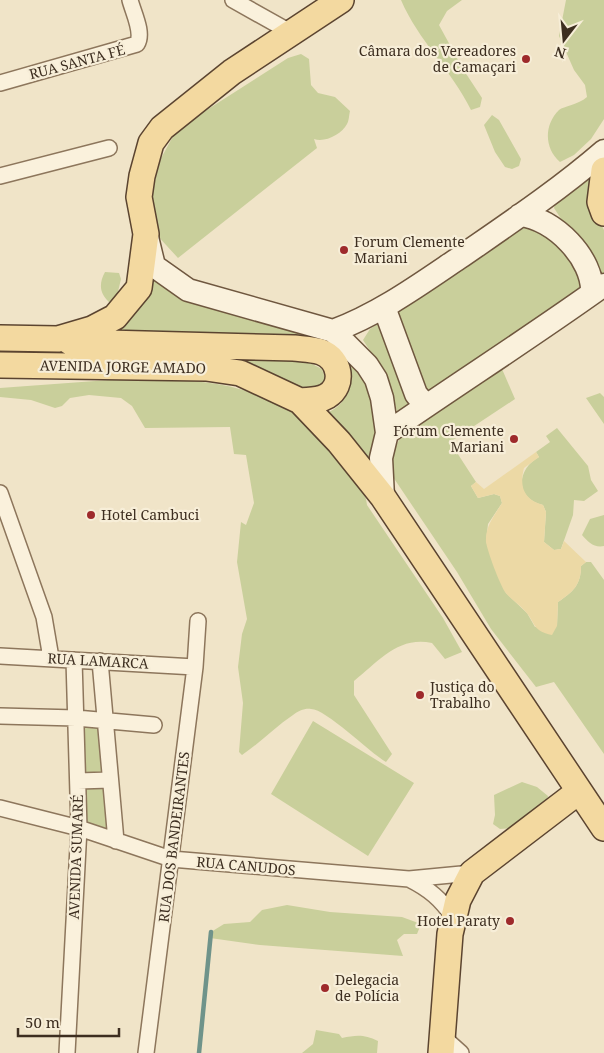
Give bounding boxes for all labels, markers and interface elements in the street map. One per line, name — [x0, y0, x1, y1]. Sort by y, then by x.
north arrow — [539, 15, 589, 65]
street label: RUA SANTA FÉ — [27, 40, 127, 83]
place label: Câmara dos Vereadores de Camaçari — [359, 41, 517, 76]
text: N — [552, 42, 568, 64]
marker: Câmara dos Vereadores de Camaçari — [520, 53, 532, 65]
place label: Forum Clemente Mariani — [354, 232, 465, 267]
marker: Forum Clemente Mariani — [338, 244, 350, 256]
street label: AVENIDA JORGE AMADO — [40, 356, 206, 377]
place label: Fórum Clemente Mariani — [393, 421, 505, 456]
marker: Fórum Clemente Mariani — [508, 433, 520, 445]
place label: Hotel Cambuci — [101, 505, 200, 524]
marker: Hotel Cambuci — [85, 509, 97, 521]
street label: RUA LAMARCA — [47, 648, 149, 673]
place label: Justiça do Trabalho — [429, 677, 495, 712]
marker: Justiça do Trabalho — [414, 689, 426, 701]
street label: RUA DOS BANDEIRANTES — [154, 750, 193, 924]
street label: AVENIDA SUMARÉ — [64, 794, 87, 920]
street label: RUA CANUDOS — [196, 852, 297, 879]
place label: Hotel Paraty — [417, 911, 500, 930]
marker: Hotel Paraty — [504, 915, 516, 927]
place label: Delegacia de Polícia — [335, 970, 399, 1005]
marker: Delegacia de Polícia — [319, 982, 331, 994]
scale bar — [18, 1006, 119, 1038]
text: 50 m — [25, 1012, 60, 1032]

